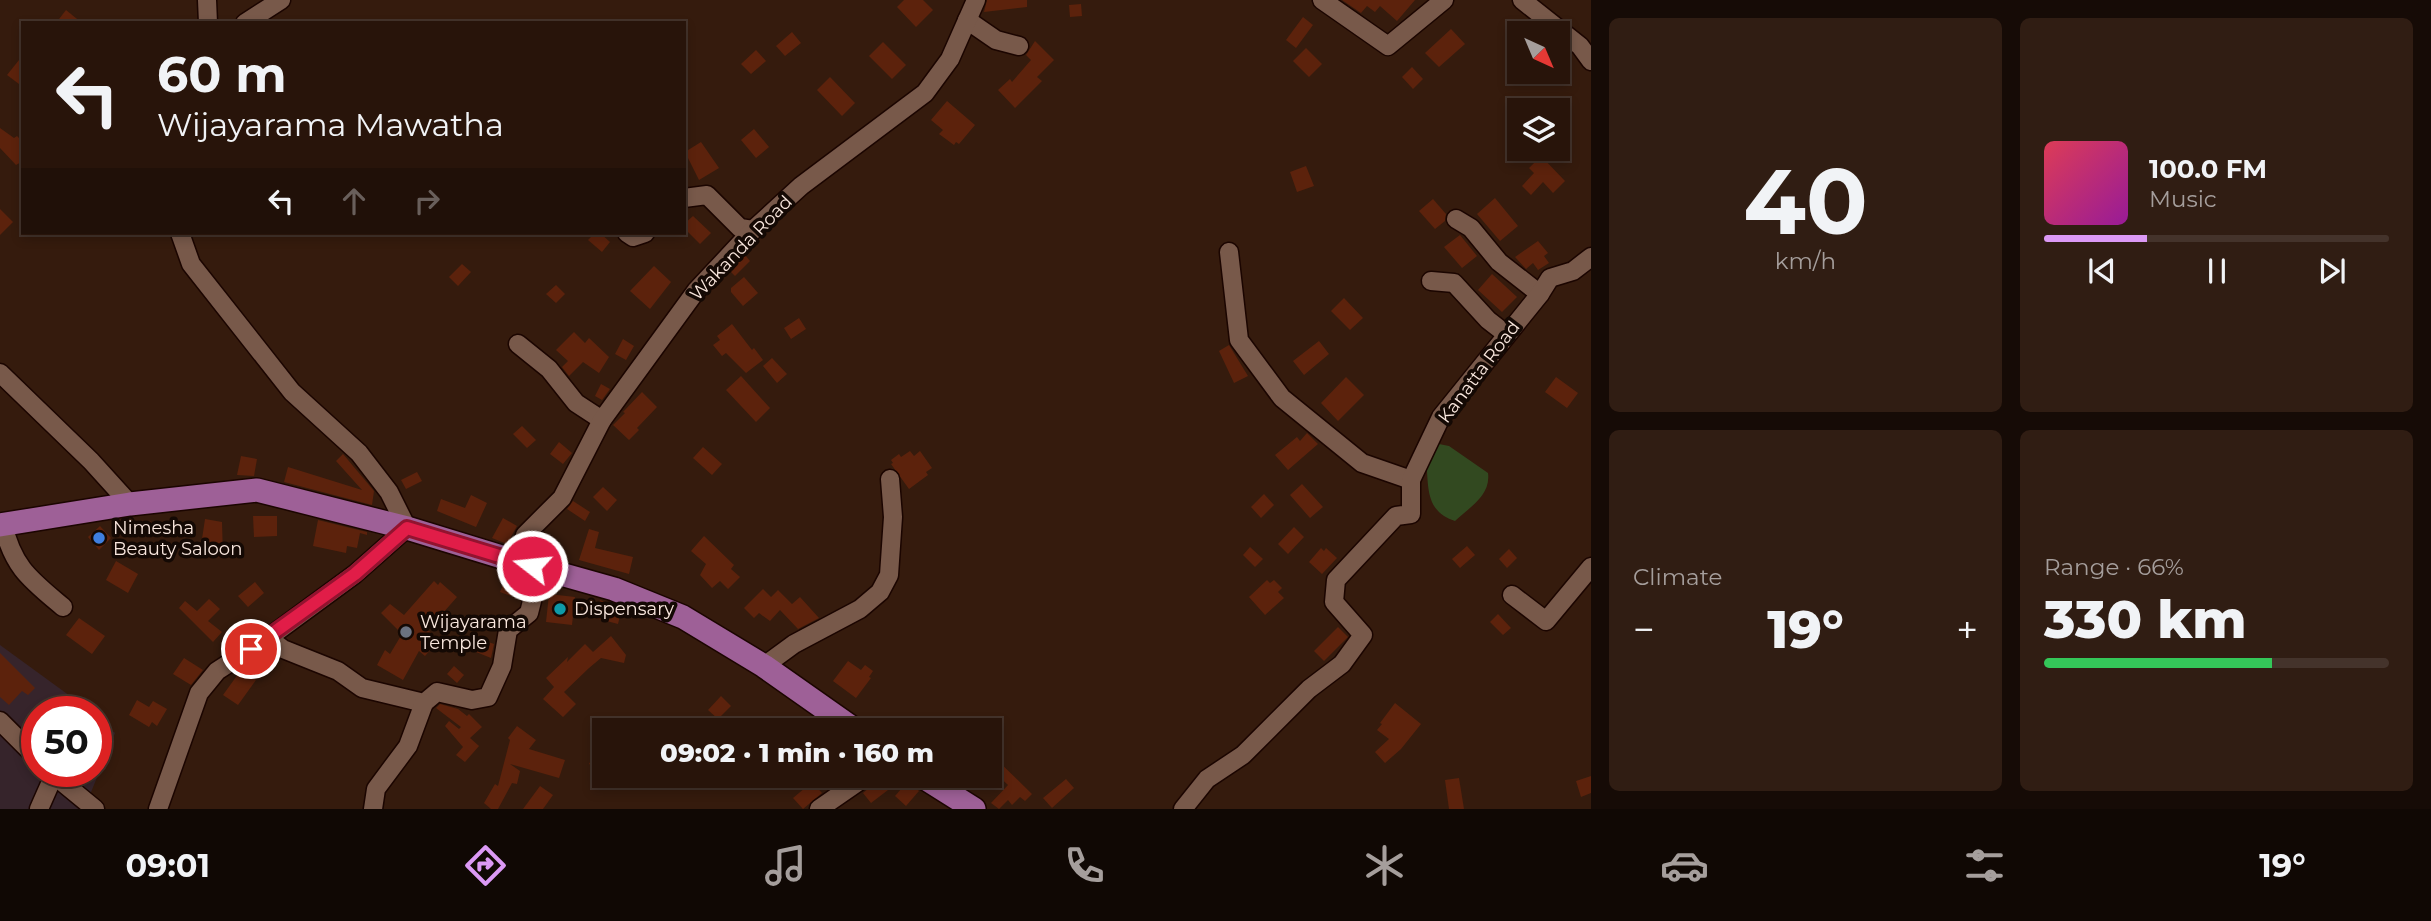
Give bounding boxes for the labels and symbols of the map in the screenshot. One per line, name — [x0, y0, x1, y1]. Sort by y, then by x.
north arrow — [1507, 21, 1570, 84]
street label: Wakanda Road — [685, 191, 797, 305]
street label: Kanatta Road — [1433, 317, 1525, 427]
place label: Nimesha Beauty Saloon — [113, 517, 242, 560]
position arrow — [495, 529, 569, 603]
marker: Nimesha Beauty Saloon — [91, 530, 107, 546]
place label: Dispensary — [574, 598, 674, 620]
marker: Dispensary — [552, 601, 568, 617]
place label: Wijayarama Temple — [420, 611, 527, 654]
pin — [221, 619, 281, 679]
marker: Wijayarama Temple — [398, 624, 414, 640]
speed limit sign: 50 — [21, 696, 112, 787]

